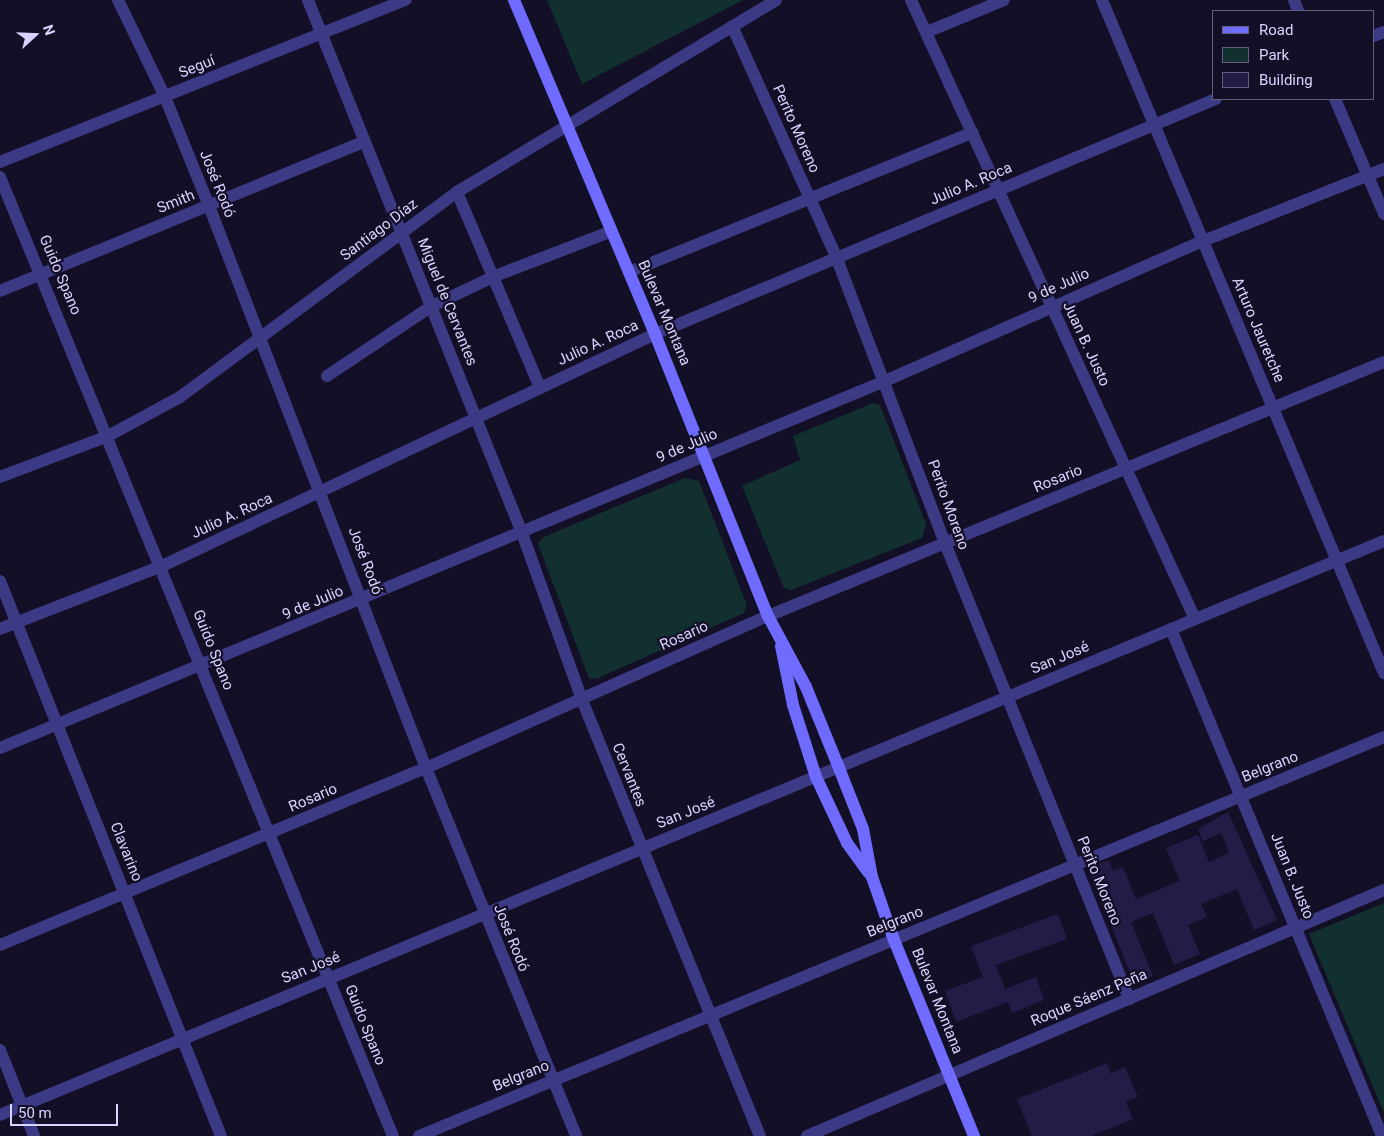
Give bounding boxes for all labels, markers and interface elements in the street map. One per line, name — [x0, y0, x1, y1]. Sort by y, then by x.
north arrow — [10, 10, 60, 60]
legend — [1212, 10, 1374, 100]
text: Road — [1259, 21, 1293, 39]
text: N — [40, 22, 58, 37]
text: Park — [1259, 46, 1289, 64]
street label: Seguí — [176, 52, 218, 82]
text: Building — [1259, 71, 1313, 89]
street label: Perito Moreno — [769, 82, 823, 176]
street label: José Rodó — [195, 148, 239, 220]
street label: Julio A. Roca — [927, 159, 1015, 209]
street label: Smith — [155, 186, 197, 218]
street label: Santiago Díaz — [337, 195, 421, 265]
street label: Guido Spano — [35, 232, 85, 318]
street label: Miguel de Cervantes — [413, 236, 481, 368]
street label: Bulevar Montana — [634, 258, 694, 368]
street label: 9 de Julio — [1026, 265, 1092, 307]
street label: Arturo Jauretche — [1228, 275, 1288, 385]
street label: Juan B. Justo — [1059, 299, 1113, 389]
street label: Julio A. Roca — [555, 316, 641, 370]
street label: 9 de Julio — [654, 425, 720, 467]
street label: Perito Moreno — [923, 458, 973, 552]
street label: Rosario — [1031, 461, 1085, 497]
street label: Julio A. Roca — [189, 489, 275, 543]
street label: José Rodó — [344, 525, 386, 597]
street label: 9 de Julio — [280, 582, 346, 624]
street label: Guido Spano — [189, 607, 237, 693]
street label: Rosario — [657, 617, 711, 655]
street label: San José — [1028, 638, 1092, 678]
street label: Cervantes — [608, 741, 650, 809]
street label: Belgrano — [1239, 748, 1301, 786]
street label: Rosario — [286, 780, 340, 816]
street label: San José — [654, 793, 718, 833]
street label: Clavarino — [106, 820, 146, 884]
street label: Juan B. Justo — [1267, 830, 1317, 922]
street label: Perito Moreno — [1073, 834, 1125, 928]
street label: José Rodó — [489, 902, 533, 974]
street label: Belgrano — [864, 903, 926, 941]
street label: Bulevar Montana — [908, 945, 966, 1057]
street label: San José — [279, 948, 343, 988]
street label: Roque Sáenz Peña — [1028, 965, 1150, 1031]
street label: Guido Spano — [341, 982, 389, 1068]
street label: Belgrano — [490, 1057, 552, 1095]
scale bar — [12, 1094, 120, 1126]
text: 50 m — [18, 1104, 52, 1122]

